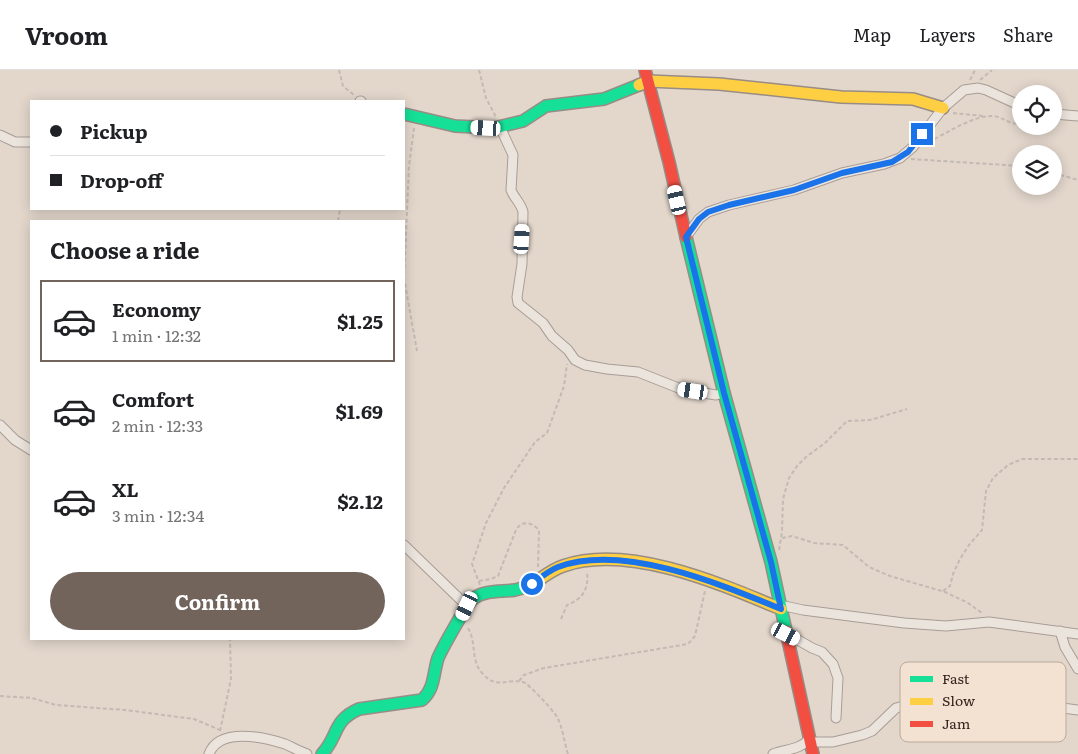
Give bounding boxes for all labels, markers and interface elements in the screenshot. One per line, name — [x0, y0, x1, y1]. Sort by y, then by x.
text: Vroom — [25, 17, 108, 52]
text: Map — [853, 21, 891, 48]
text: Layers — [919, 21, 975, 48]
text: Share — [1003, 21, 1053, 48]
map controls — [1012, 85, 1062, 195]
button: locate — [1012, 85, 1062, 135]
text: Pickup — [80, 117, 148, 145]
car — [470, 120, 501, 136]
route end — [911, 123, 933, 145]
button: layers — [1012, 145, 1062, 195]
text: Drop-off — [80, 166, 163, 194]
car — [666, 184, 687, 216]
car — [513, 224, 530, 254]
text: Choose a ride — [50, 233, 199, 266]
text: Economy — [112, 295, 201, 323]
icon: car — [52, 299, 97, 344]
text: $1.25 — [337, 307, 383, 335]
text: 1 min · 12:32 — [112, 323, 201, 347]
car — [677, 381, 708, 401]
text: Comfort — [112, 385, 194, 413]
icon: car — [52, 389, 97, 434]
text: $1.69 — [336, 397, 383, 425]
text: 2 min · 12:33 — [112, 413, 203, 437]
text: XL — [112, 475, 139, 503]
icon: car — [52, 479, 97, 524]
text: $2.12 — [337, 487, 383, 515]
text: 3 min · 12:34 — [112, 503, 204, 527]
button: Confirm — [50, 572, 385, 630]
route start — [521, 573, 543, 595]
car — [453, 589, 480, 623]
car — [769, 621, 802, 647]
legend — [900, 662, 1066, 742]
text: Fast — [942, 668, 970, 688]
text: Slow — [942, 690, 975, 710]
text: Jam — [942, 713, 971, 733]

